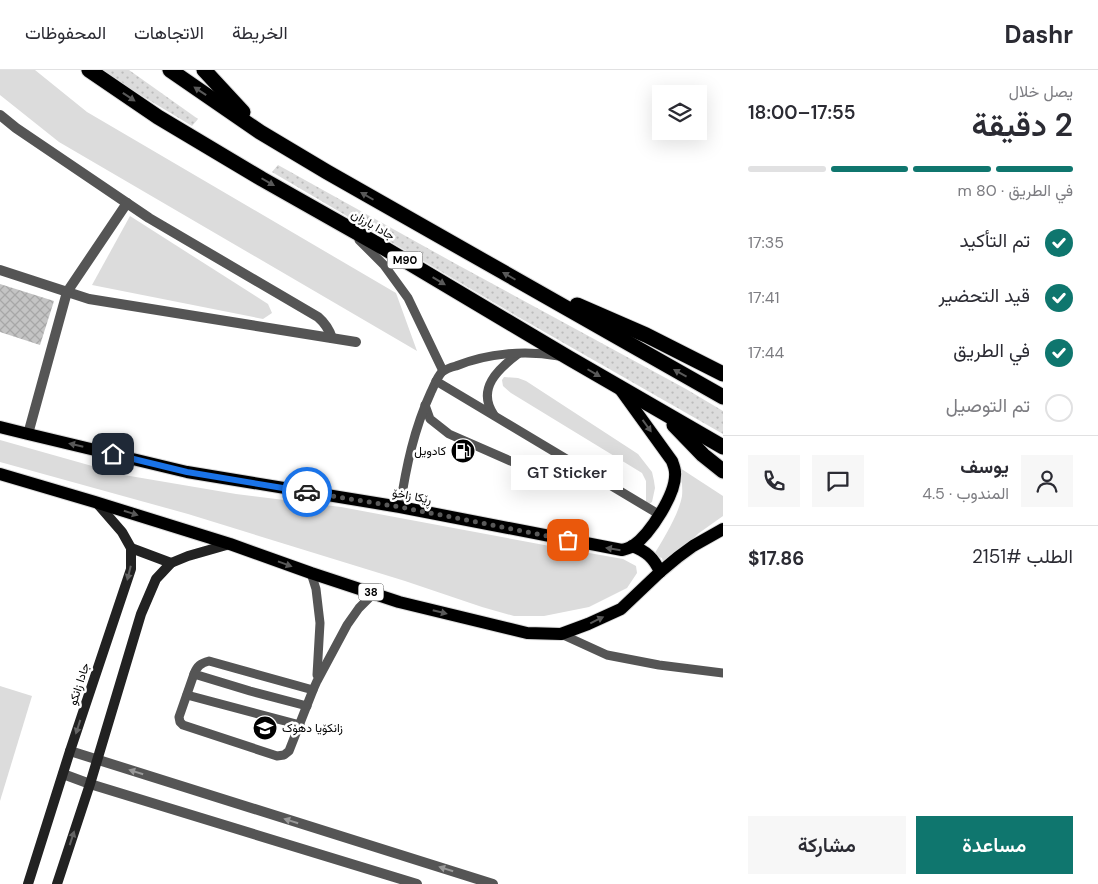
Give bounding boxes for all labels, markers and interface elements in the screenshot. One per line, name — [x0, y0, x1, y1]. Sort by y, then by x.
text: Dashr — [1005, 19, 1073, 50]
text: المحفوظات — [25, 21, 106, 45]
text: الاتجاهات — [134, 21, 204, 45]
text: الخريطة — [232, 21, 288, 45]
text: يصل خلال — [1009, 81, 1073, 102]
map controls — [652, 85, 707, 140]
button: layers — [652, 85, 707, 140]
one-way arrow — [193, 86, 207, 96]
one-way arrow — [123, 92, 136, 102]
text: 17:55–18:00 — [748, 100, 855, 125]
text: 2 دقيقة — [972, 104, 1073, 146]
one-way arrow — [261, 178, 274, 187]
text: في الطريق · 80 m — [958, 180, 1073, 201]
one-way arrow — [361, 191, 374, 200]
street label: جادا بارزان — [348, 206, 398, 244]
text: تم التأكيد — [960, 228, 1030, 253]
icon: check — [1045, 229, 1073, 257]
text: 17:35 — [748, 232, 784, 253]
road number: M90 — [388, 252, 422, 268]
one-way arrow — [502, 271, 515, 280]
one-way arrow — [432, 276, 445, 285]
text: قيد التحضير — [938, 283, 1030, 308]
icon: check — [1045, 284, 1073, 312]
text: 17:41 — [748, 287, 779, 308]
text: في الطريق — [953, 338, 1030, 363]
icon: check — [1045, 339, 1073, 367]
text: 17:44 — [748, 342, 784, 363]
one-way arrow — [587, 368, 600, 377]
one-way arrow — [673, 369, 688, 377]
text: تم التوصيل — [946, 393, 1030, 418]
one-way arrow — [642, 419, 652, 433]
pin — [92, 433, 134, 475]
fuel station icon: كادويل — [450, 438, 476, 464]
icon: home — [99, 440, 127, 468]
one-way arrow — [68, 441, 83, 449]
place label: كادويل — [414, 443, 446, 459]
text: يوسف — [960, 454, 1009, 479]
callout: GT Sticker — [512, 455, 624, 490]
button: phone — [748, 455, 800, 507]
button: chat — [812, 455, 864, 507]
button: person — [1021, 455, 1073, 507]
text: GT Sticker — [527, 462, 607, 483]
courier — [282, 467, 332, 517]
icon: car — [293, 478, 321, 506]
text: المندوب · 4.5 — [922, 483, 1009, 504]
street label: ڕێکا زاخۆ — [391, 484, 433, 510]
one-way arrow — [123, 509, 138, 517]
pin — [547, 519, 589, 561]
icon: bag — [554, 526, 582, 554]
text: الطلب #2151 — [972, 544, 1073, 569]
one-way arrow — [605, 545, 621, 553]
text: $17.86 — [748, 546, 804, 571]
one-way arrow — [278, 560, 293, 568]
one-way arrow — [125, 565, 133, 580]
road number: 38 — [358, 584, 384, 600]
one-way arrow — [432, 608, 447, 616]
one-way arrow — [590, 616, 604, 624]
street label: جادا زانکو — [65, 661, 93, 707]
school or university icon: زانکۆیا دهۆک — [252, 715, 278, 741]
one-way arrow — [74, 719, 81, 734]
place label: زانکۆیا دهۆک — [282, 720, 343, 736]
one-way arrow — [129, 768, 144, 776]
one-way arrow — [284, 816, 299, 824]
button: مشاركة — [748, 816, 906, 874]
button: مساعدة — [916, 816, 1073, 874]
one-way arrow — [69, 830, 77, 845]
one-way arrow — [439, 865, 454, 873]

